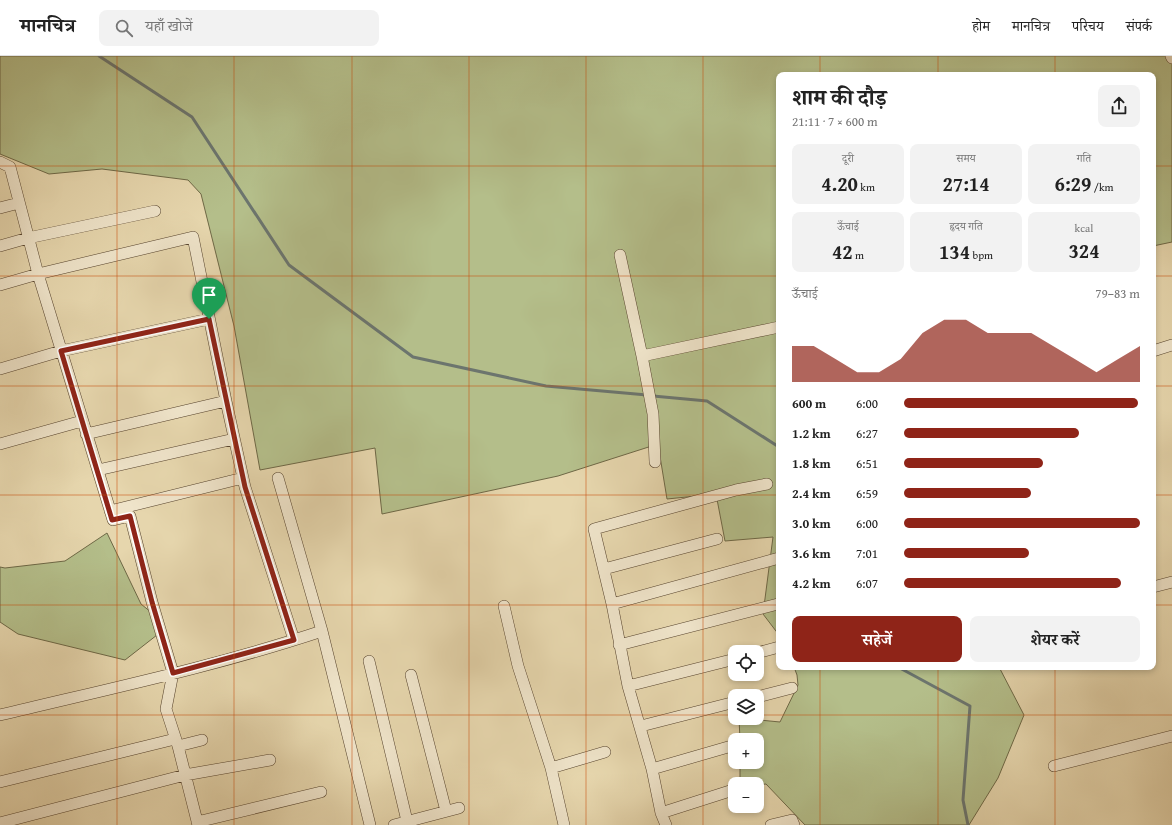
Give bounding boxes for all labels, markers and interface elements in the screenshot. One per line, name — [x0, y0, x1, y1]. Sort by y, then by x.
search box — [99, 10, 379, 46]
text: मानचित्र — [20, 11, 75, 39]
text: यहाँ खोजें — [145, 15, 193, 36]
text: होम — [972, 16, 990, 36]
text: मानचित्र — [1012, 16, 1050, 36]
text: परिचय — [1072, 16, 1104, 36]
text: संपर्क — [1126, 16, 1152, 36]
icon: search — [113, 17, 135, 39]
text: शाम की दौड़ — [792, 81, 886, 113]
button: share — [1098, 85, 1140, 127]
text: 21:11 · 7 × 600 m — [792, 112, 878, 131]
text: दूरी — [842, 150, 854, 166]
text: समय — [956, 150, 976, 166]
text: गति — [1077, 150, 1091, 166]
text: 4.20 — [821, 169, 858, 198]
text: 27:14 — [942, 169, 990, 198]
text: 6:29 — [1055, 169, 1091, 198]
text: km — [858, 179, 875, 195]
text: /km — [1091, 179, 1113, 195]
text: ऊँचाई — [837, 218, 859, 234]
text: हृदय गति — [949, 218, 983, 234]
text: kcal — [1075, 220, 1093, 236]
text: 324 — [1068, 236, 1100, 265]
text: 42 — [832, 237, 853, 266]
text: 134 — [939, 237, 970, 266]
text: m — [853, 247, 864, 263]
text: bpm — [970, 247, 993, 263]
pin — [192, 278, 226, 319]
icon: arrive — [198, 284, 220, 306]
text: ऊँचाई — [792, 284, 818, 303]
text: 79–83 m — [1095, 284, 1140, 303]
text: 600 m — [792, 394, 826, 413]
text: 6:00 — [856, 394, 878, 413]
text: 1.2 km — [792, 424, 831, 443]
text: 6:27 — [856, 424, 878, 443]
text: 1.8 km — [792, 454, 831, 473]
text: 6:51 — [856, 454, 878, 473]
text: 2.4 km — [792, 484, 831, 503]
text: 6:59 — [856, 484, 878, 503]
text: 3.0 km — [792, 514, 831, 533]
text: 6:00 — [856, 514, 878, 533]
text: 3.6 km — [792, 544, 831, 563]
text: 7:01 — [856, 544, 878, 563]
text: 4.2 km — [792, 574, 831, 593]
text: 6:07 — [856, 574, 878, 593]
button: सहेजें — [792, 616, 962, 662]
button: शेयर करें — [970, 616, 1140, 662]
map controls — [728, 645, 764, 813]
button: locate — [728, 645, 764, 681]
button: layers — [728, 689, 764, 725]
button: + — [728, 733, 764, 769]
button: − — [728, 777, 764, 813]

